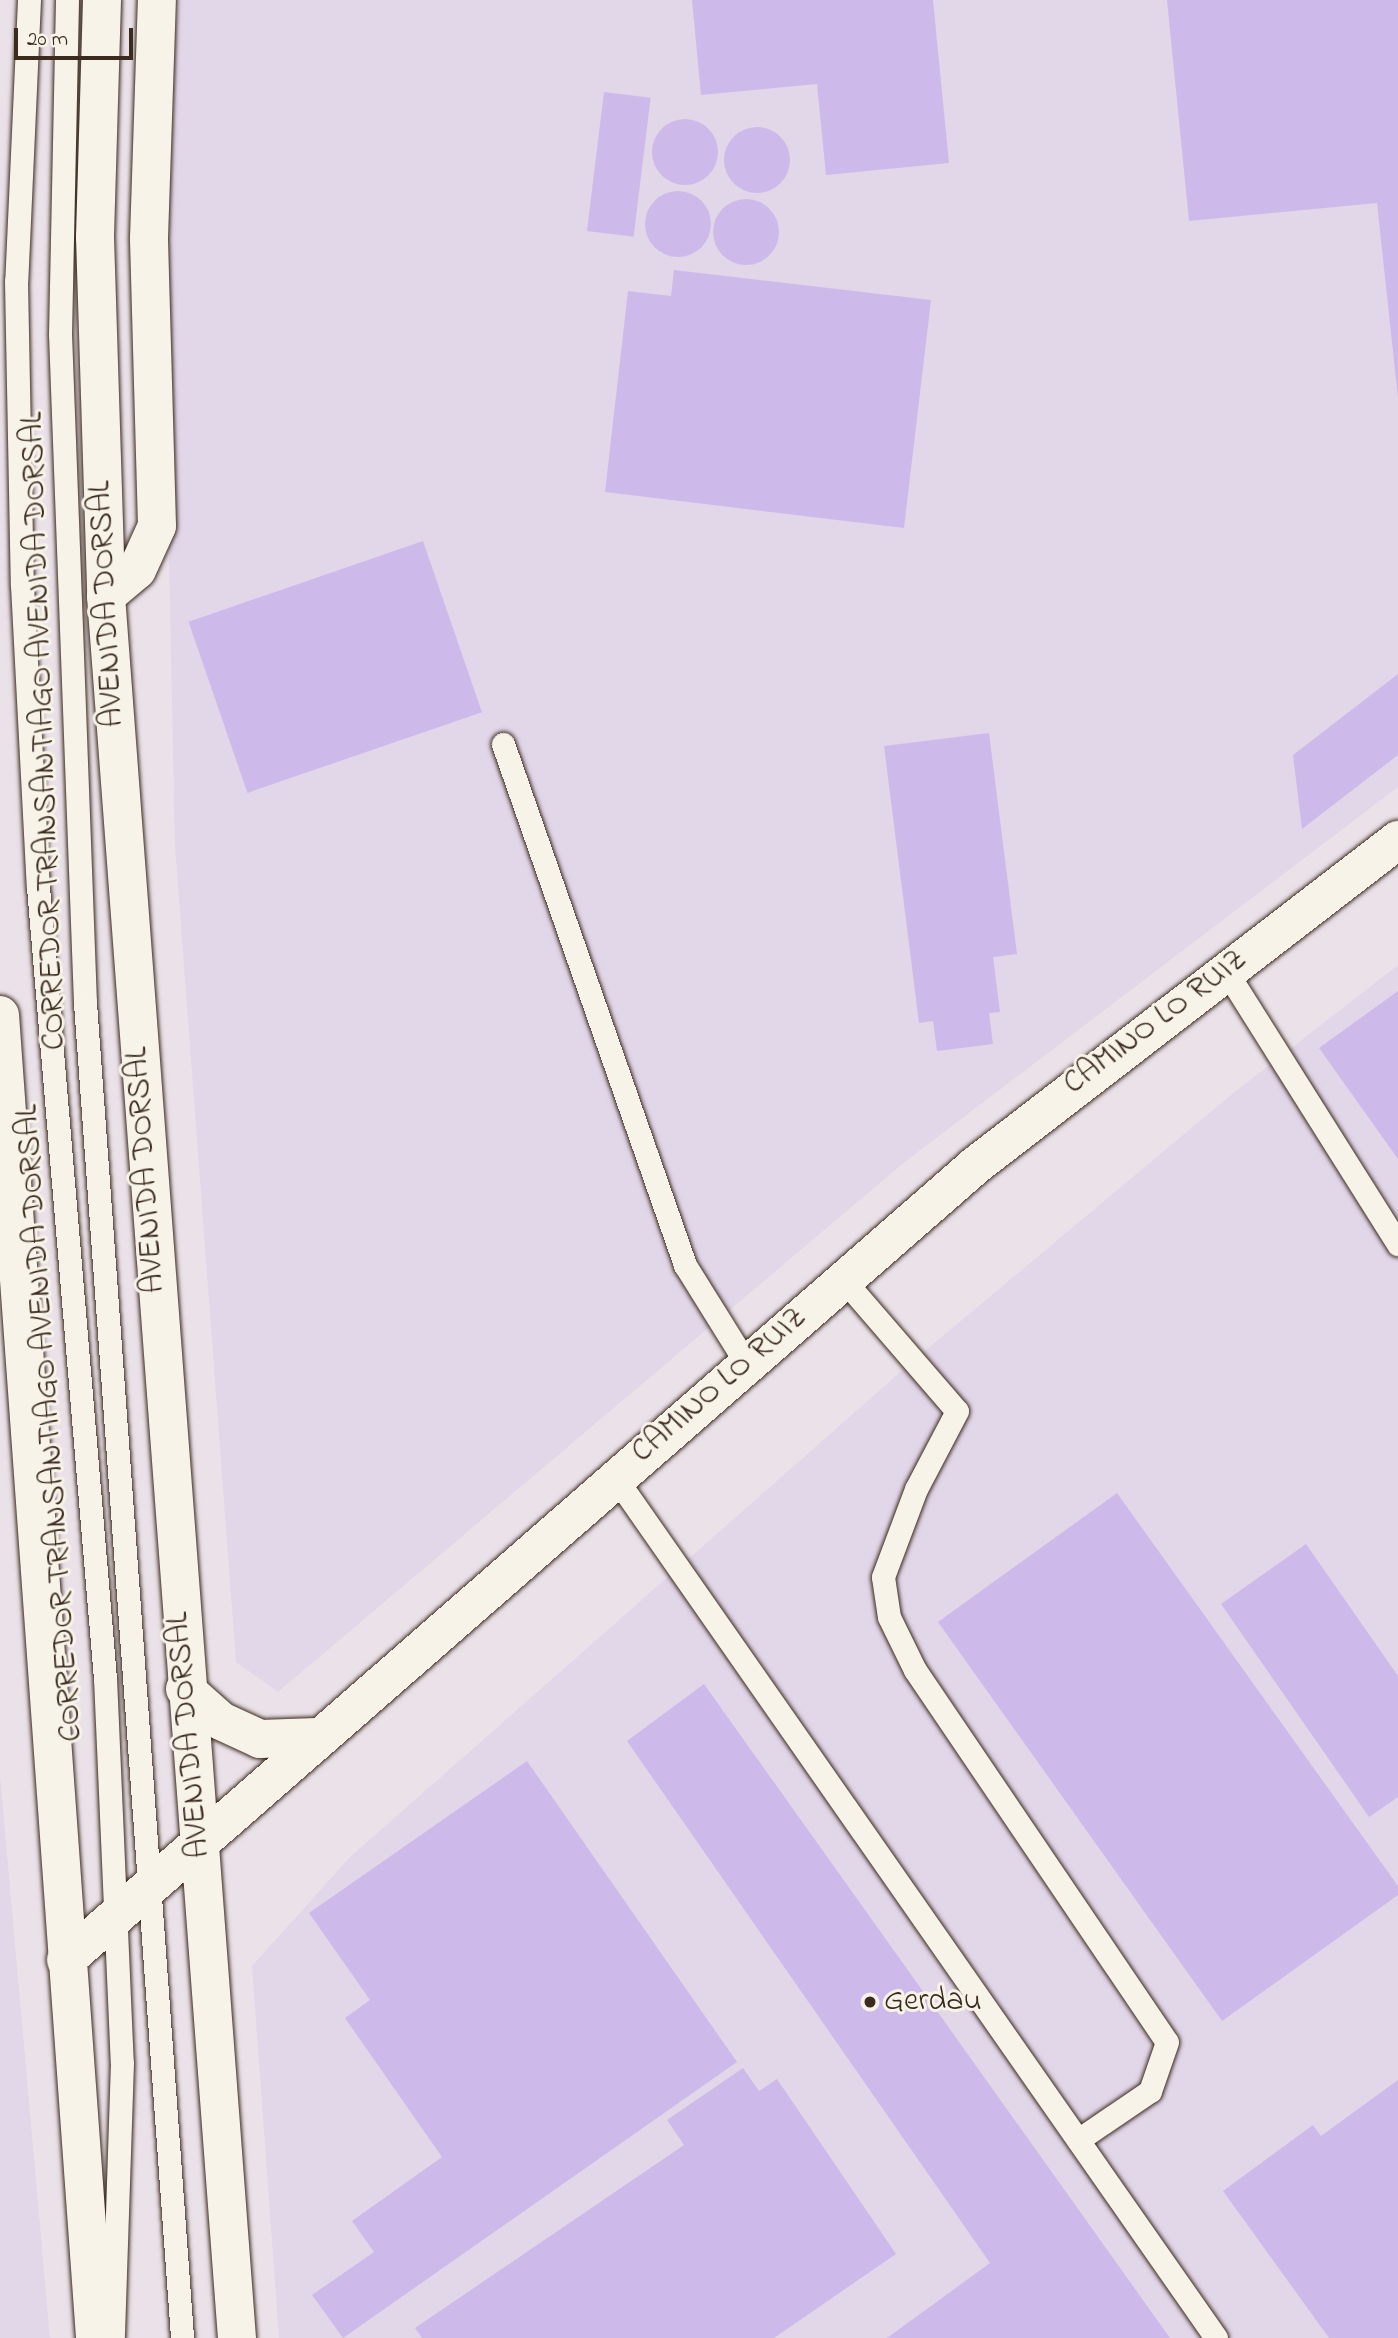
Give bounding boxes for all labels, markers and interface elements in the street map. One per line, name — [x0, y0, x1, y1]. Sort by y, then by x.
scale bar — [18, 14, 136, 58]
text: 20 m — [27, 25, 68, 55]
street label: CORREDOR TRANSANTIAGO AVENIDA DORSAL — [15, 411, 75, 1051]
street label: AVENIDA DORSAL — [82, 480, 134, 728]
street label: CAMINO LO RUIZ — [1057, 942, 1255, 1104]
street label: AVENIDA DORSAL — [119, 1046, 175, 1294]
street label: CORREDOR TRANSANTIAGO AVENIDA DORSAL — [10, 1103, 92, 1743]
street label: CAMINO LO RUIZ — [625, 1300, 815, 1472]
street label: AVENIDA DORSAL — [160, 1610, 220, 1860]
place label: Gerdau — [884, 1983, 982, 2021]
marker: Gerdau — [862, 1994, 878, 2010]

